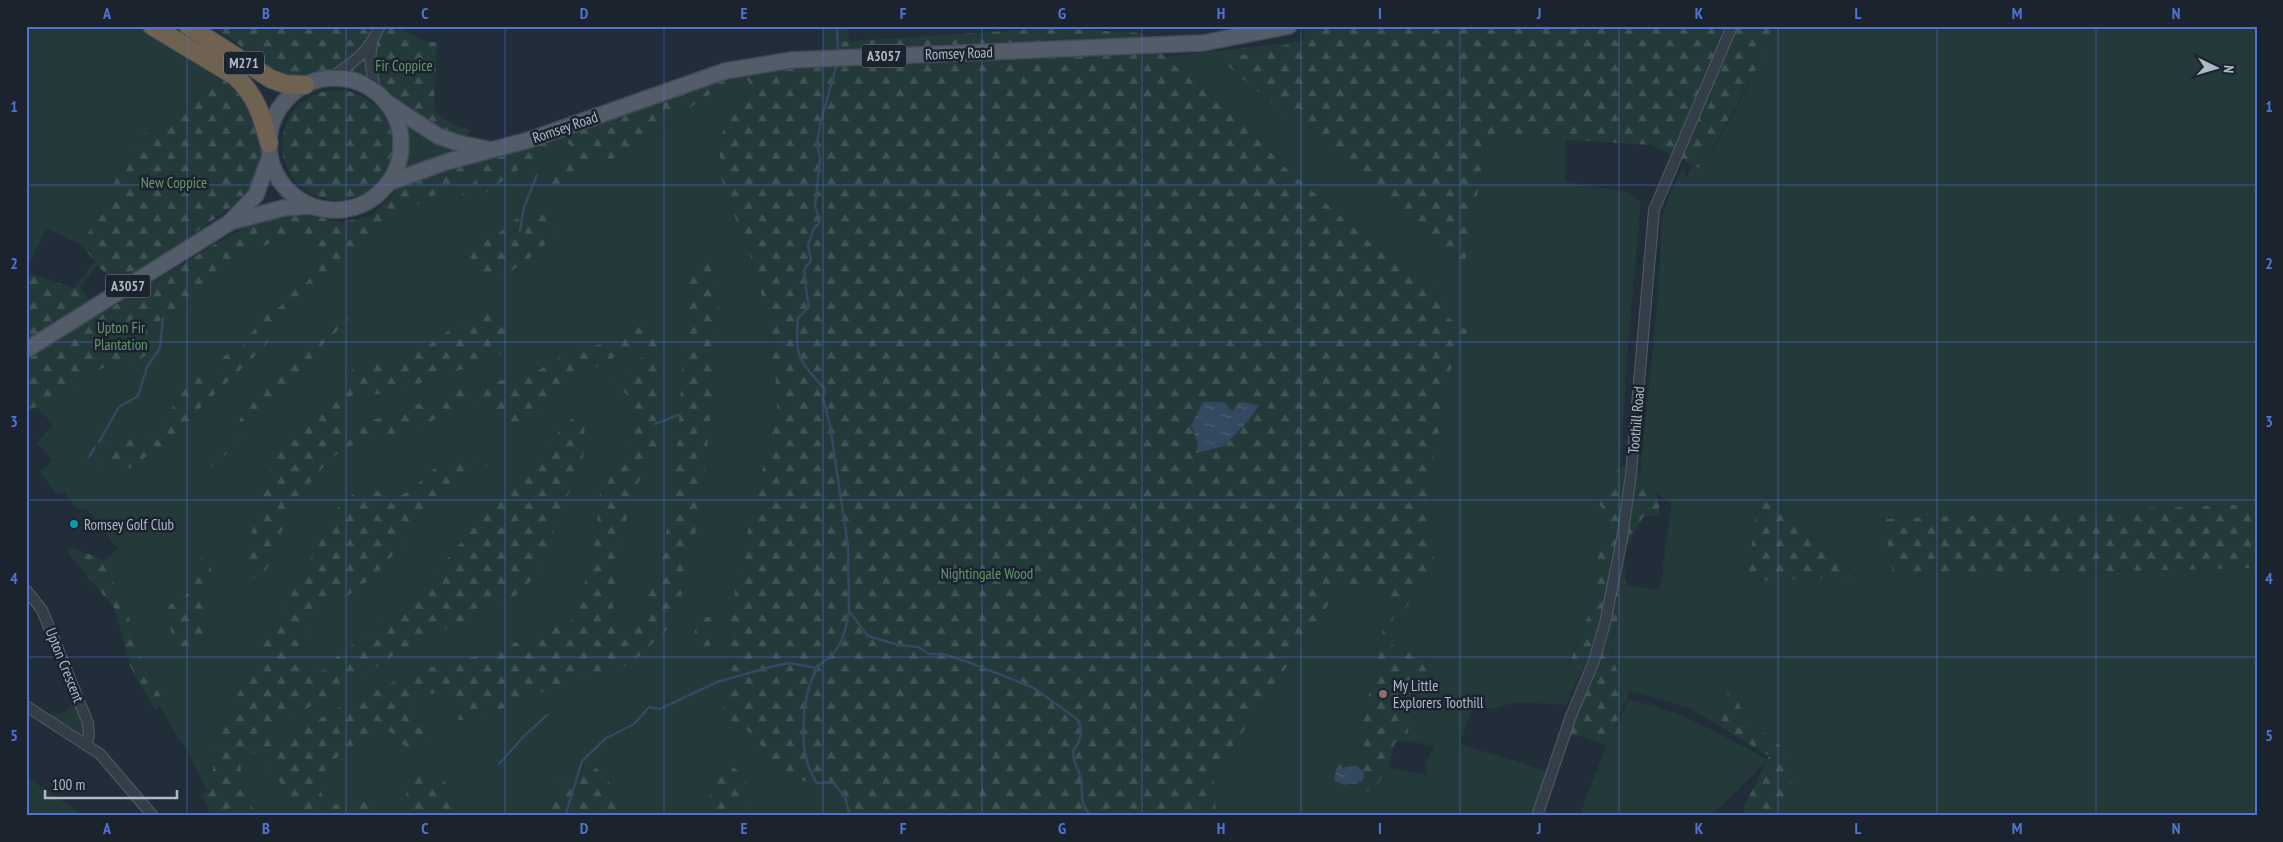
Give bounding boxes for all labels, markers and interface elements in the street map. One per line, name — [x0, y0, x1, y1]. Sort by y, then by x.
text: A — [102, 3, 112, 23]
text: B — [262, 3, 270, 23]
text: C — [421, 3, 429, 23]
text: D — [580, 3, 589, 23]
text: E — [741, 3, 748, 23]
text: F — [900, 3, 907, 23]
text: G — [1058, 3, 1066, 23]
text: H — [1217, 3, 1225, 23]
text: I — [1378, 3, 1382, 23]
text: J — [1536, 3, 1541, 23]
text: K — [1695, 3, 1704, 23]
text: L — [1855, 3, 1862, 23]
text: M — [2012, 3, 2022, 23]
text: N — [2172, 3, 2180, 23]
street label: Romsey Road — [925, 42, 993, 64]
north arrow — [2190, 42, 2240, 92]
road number: A3057 — [862, 44, 906, 68]
road number: M271 — [224, 52, 264, 74]
park label: Fir Coppice — [375, 56, 433, 75]
text: N — [2220, 65, 2238, 74]
text: 1 — [10, 96, 18, 116]
text: 1 — [2265, 96, 2273, 116]
street label: Romsey Road — [530, 107, 600, 147]
park label: New Coppice — [141, 173, 207, 192]
text: 2 — [10, 253, 18, 273]
text: 2 — [2265, 253, 2273, 273]
road number: A3057 — [106, 274, 150, 298]
park label: Upton Fir Plantation — [94, 318, 148, 354]
street label: Toothill Road — [1624, 385, 1648, 455]
text: 3 — [10, 411, 18, 431]
text: 3 — [2265, 411, 2273, 431]
place label: Romsey Golf Club — [84, 515, 174, 534]
marker: Romsey Golf Club — [68, 518, 80, 530]
park label: Nightingale Wood — [941, 564, 1033, 583]
text: 4 — [10, 568, 18, 588]
text: 4 — [2265, 568, 2273, 588]
street label: Upton Crescent — [41, 625, 89, 705]
place label: My Little Explorers Toothill — [1393, 676, 1484, 712]
marker: My Little Explorers Toothill — [1377, 688, 1389, 700]
text: 5 — [10, 725, 18, 745]
text: 5 — [2265, 725, 2273, 745]
scale bar — [45, 767, 178, 799]
text: 100 m — [52, 775, 85, 794]
text: A — [102, 818, 112, 838]
text: B — [262, 818, 270, 838]
text: C — [421, 818, 429, 838]
text: D — [580, 818, 589, 838]
text: E — [741, 818, 748, 838]
text: F — [900, 818, 907, 838]
text: G — [1058, 818, 1066, 838]
text: H — [1217, 818, 1225, 838]
text: I — [1378, 818, 1382, 838]
text: J — [1536, 818, 1541, 838]
text: K — [1695, 818, 1704, 838]
text: L — [1855, 818, 1862, 838]
text: M — [2012, 818, 2022, 838]
text: N — [2172, 818, 2180, 838]

